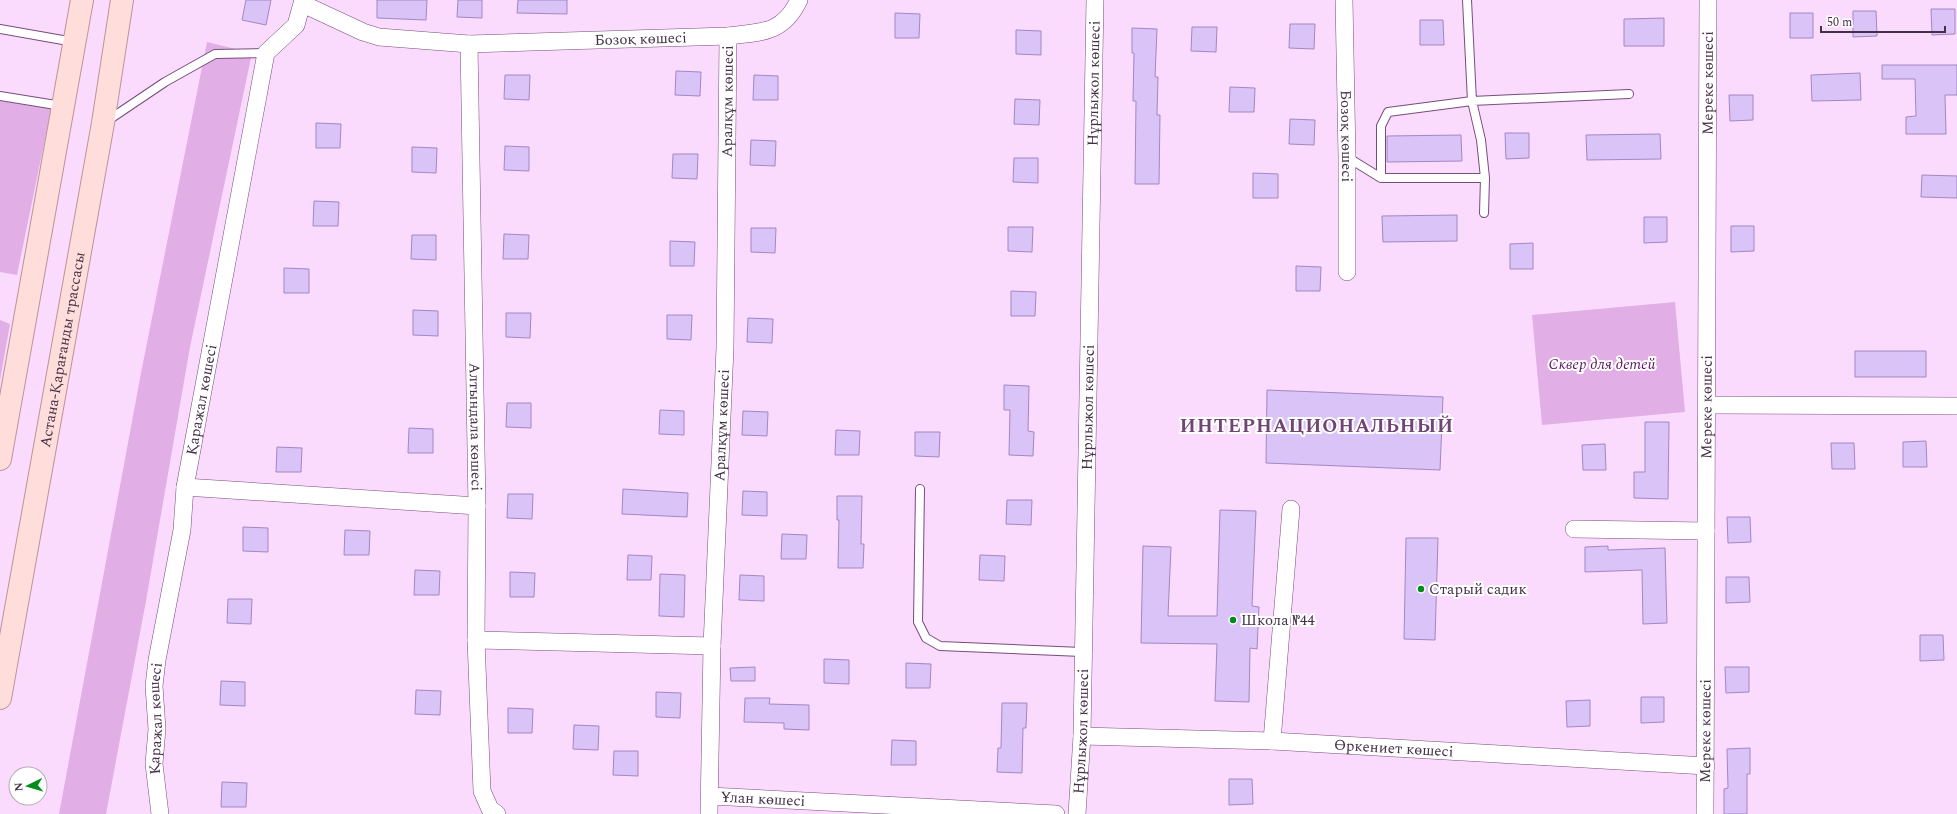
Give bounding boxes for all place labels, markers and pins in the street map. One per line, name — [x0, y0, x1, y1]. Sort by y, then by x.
place label: Старый садик — [1429, 578, 1527, 601]
marker: Старый садик — [1416, 584, 1426, 594]
place label: Школа №44 — [1241, 609, 1315, 632]
marker: Школа №44 — [1228, 615, 1238, 625]

